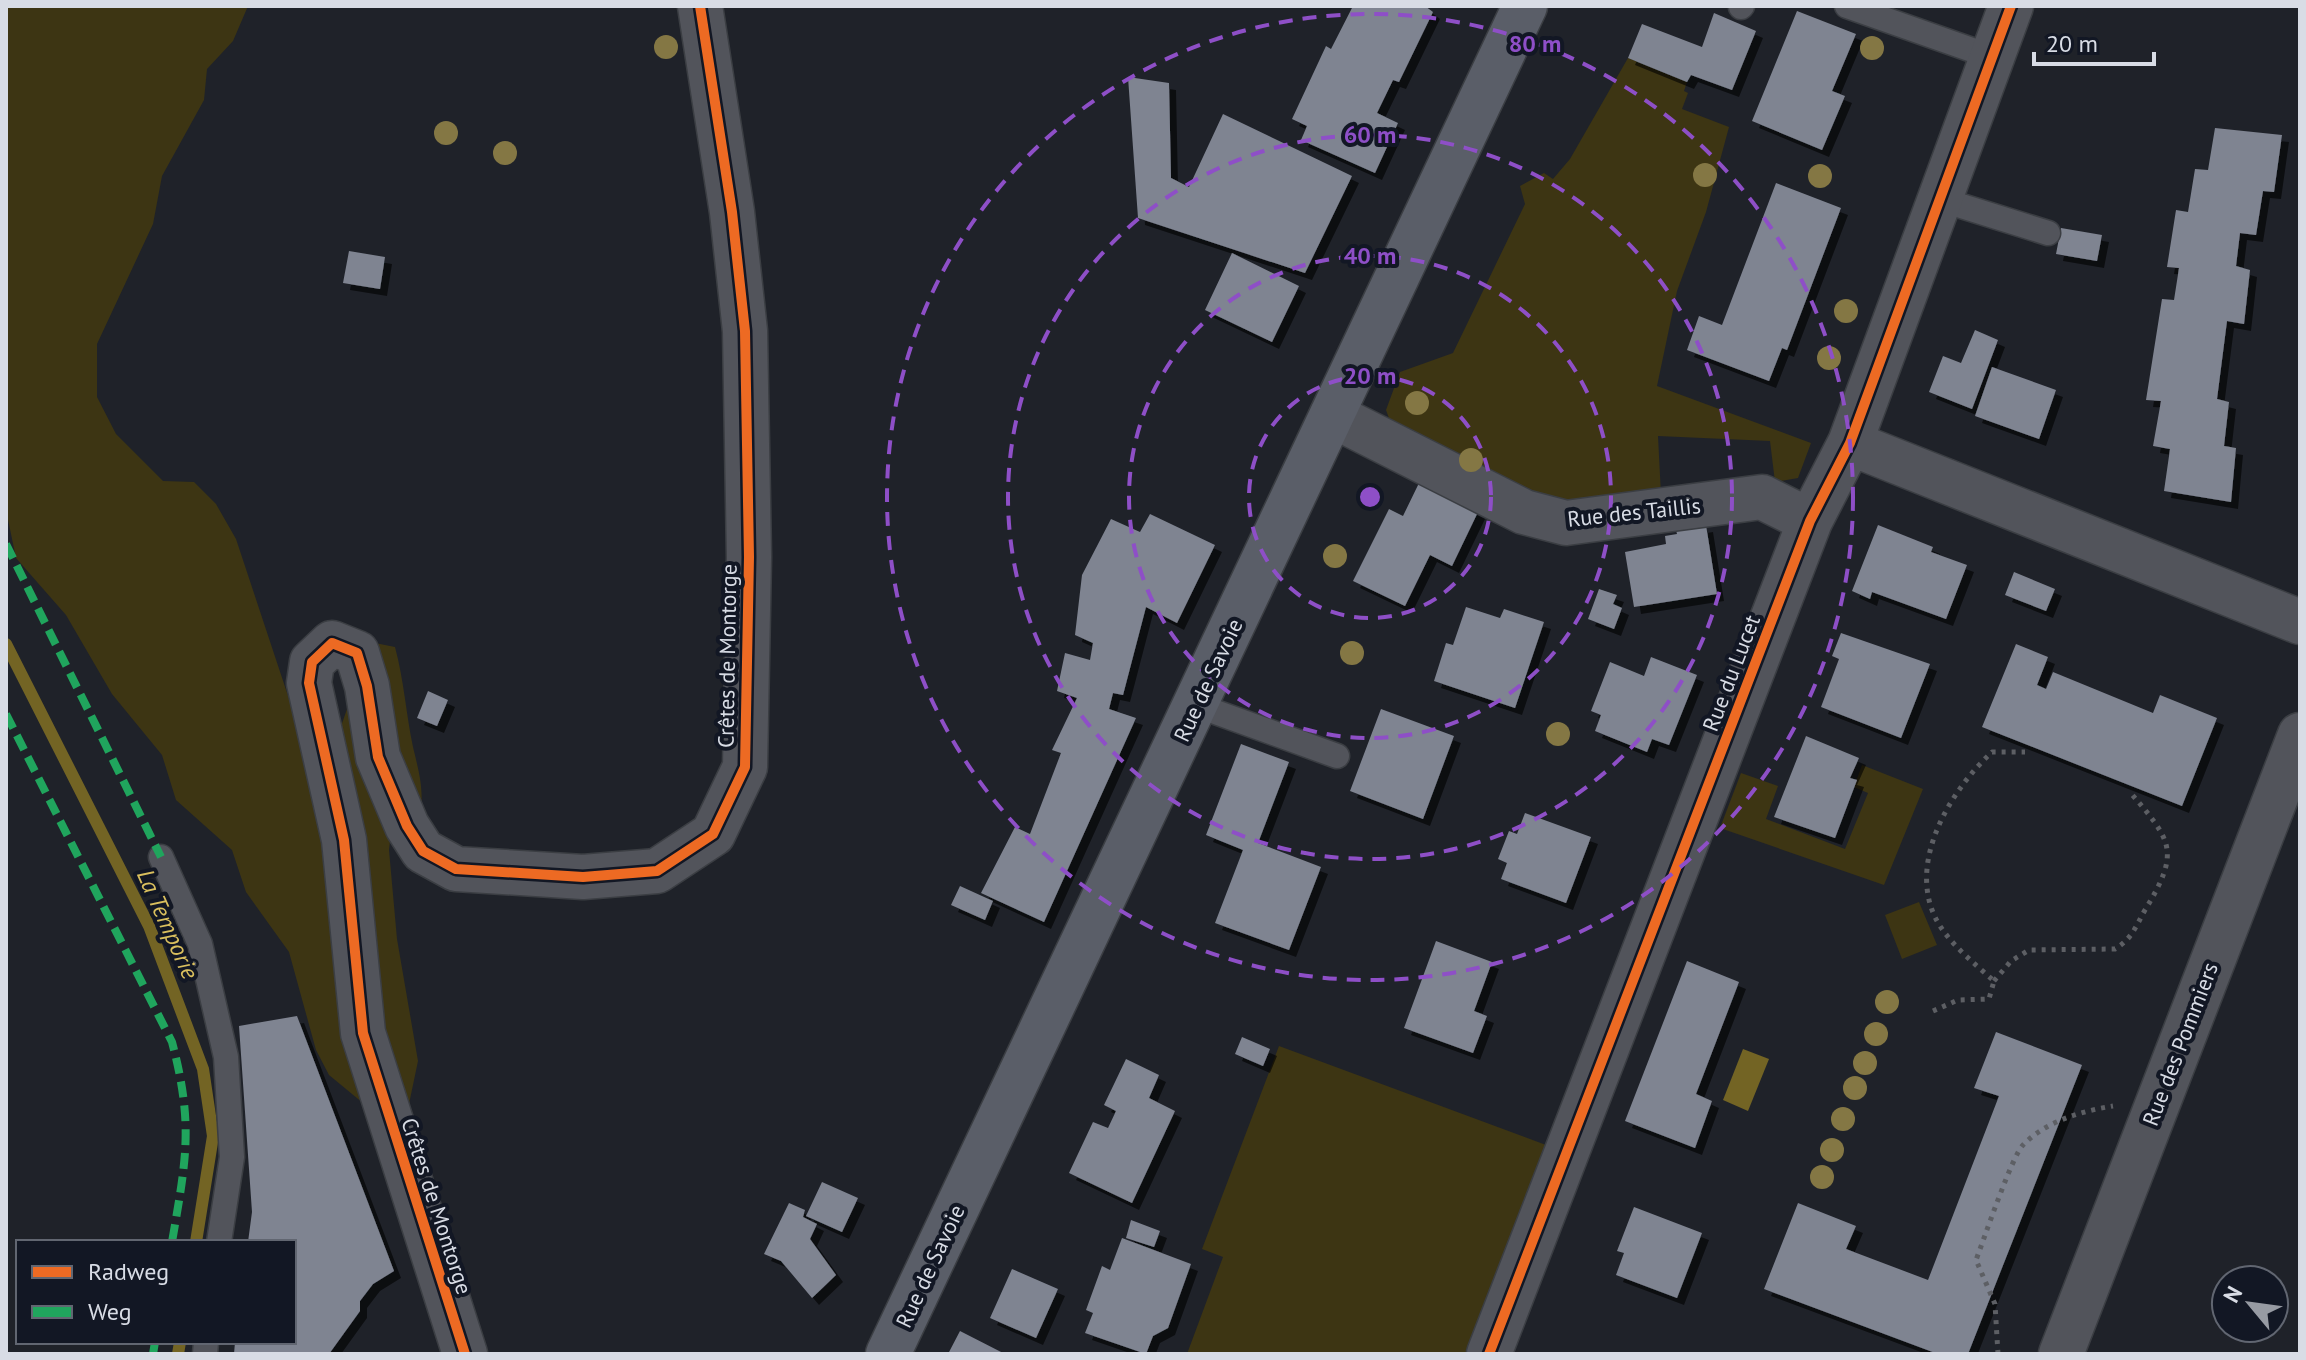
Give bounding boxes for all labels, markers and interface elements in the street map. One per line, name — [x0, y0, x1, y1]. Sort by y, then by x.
scale bar — [2034, 16, 2154, 66]
text: 80 m — [1509, 28, 1561, 59]
text: 20 m — [2046, 28, 2098, 59]
text: 60 m — [1344, 119, 1396, 150]
text: 40 m — [1344, 240, 1396, 271]
text: 20 m — [1344, 360, 1396, 391]
centre of rings — [1356, 483, 1384, 511]
street label: Rue des Taillis — [1566, 491, 1702, 533]
street label: Crêtes de Montorge — [711, 564, 743, 748]
street label: Rue du Lucet — [1696, 610, 1766, 735]
street label: Rue de Savoie — [1167, 614, 1249, 746]
water label: La Temporie — [130, 864, 206, 984]
street label: Rue des Pommiers — [2136, 958, 2224, 1130]
street label: Crêtes de Montorge — [395, 1114, 479, 1298]
street label: Rue de Savoie — [889, 1200, 971, 1332]
legend — [16, 1240, 296, 1344]
text: Radweg — [88, 1256, 169, 1287]
north arrow — [2210, 1264, 2290, 1344]
text: N — [2217, 1281, 2248, 1307]
text: Weg — [88, 1296, 132, 1327]

